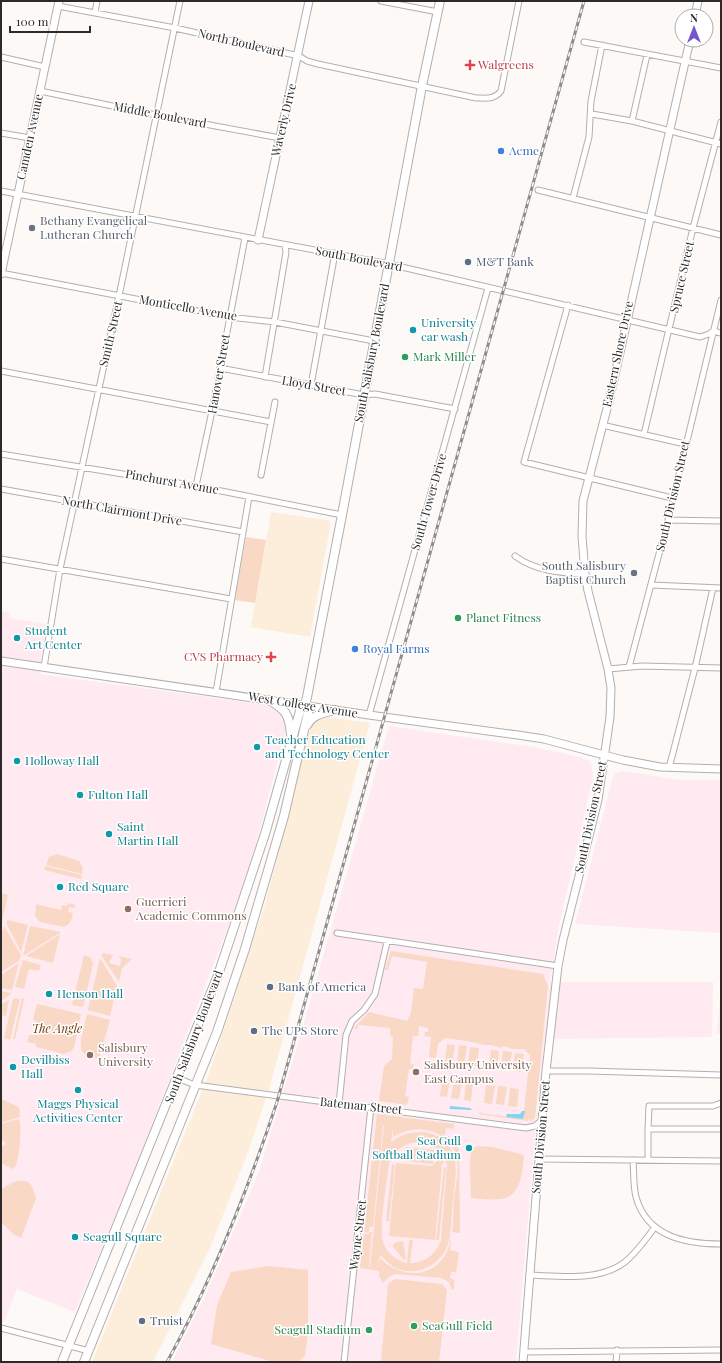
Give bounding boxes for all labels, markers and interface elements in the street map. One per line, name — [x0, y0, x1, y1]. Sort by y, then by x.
scale bar — [10, 8, 90, 34]
north arrow — [674, 8, 714, 48]
text: N — [690, 10, 698, 25]
text: 100 m — [16, 13, 49, 29]
street label: North Boulevard — [196, 24, 286, 60]
place label: Walgreens — [477, 56, 534, 72]
marker: Walgreens — [465, 60, 475, 70]
street label: Waverly Drive — [267, 82, 299, 159]
street label: Camden Avenue — [12, 92, 46, 181]
street label: Middle Boulevard — [112, 97, 208, 131]
place label: Acme — [508, 142, 539, 158]
marker: Acme — [496, 146, 506, 156]
place label: Bethany Evangelical Lutheran Church — [40, 212, 148, 242]
marker: Bethany Evangelical Lutheran Church — [27, 223, 37, 233]
street label: Spruce Street — [665, 239, 697, 314]
street label: South Boulevard — [314, 242, 404, 274]
place label: M&T Bank — [476, 253, 534, 269]
marker: M&T Bank — [463, 257, 473, 267]
street label: South Salisbury Boulevard — [350, 282, 392, 424]
street label: Monticello Avenue — [138, 291, 238, 324]
street label: Smith Street — [95, 299, 126, 368]
street label: Eastern Shore Drive — [598, 299, 636, 408]
place label: University car wash — [421, 314, 476, 344]
marker: University car wash — [408, 325, 418, 335]
street label: Hanover Street — [203, 332, 233, 415]
place label: Mark Miller — [413, 348, 477, 364]
marker: Mark Miller — [400, 352, 410, 362]
street label: Lloyd Street — [281, 371, 348, 399]
street label: South Division Street — [651, 438, 693, 553]
street label: South Tower Drive — [407, 451, 450, 552]
street label: Pinehurst Avenue — [124, 465, 220, 497]
street label: North Clairmont Drive — [61, 492, 184, 528]
place label: South Salisbury Baptist Church — [542, 557, 626, 587]
marker: South Salisbury Baptist Church — [629, 568, 639, 578]
place label: Planet Fitness — [466, 609, 541, 625]
marker: Planet Fitness — [453, 613, 463, 623]
place label: Student Art Center — [24, 622, 83, 652]
marker: Student Art Center — [12, 633, 22, 643]
place label: Royal Farms — [363, 640, 430, 656]
marker: Royal Farms — [350, 644, 360, 654]
place label: CVS Pharmacy — [184, 648, 263, 664]
marker: CVS Pharmacy — [266, 652, 276, 662]
street label: West College Avenue — [246, 687, 359, 721]
place label: Teacher Education and Technology Center — [265, 731, 390, 761]
marker: Teacher Education and Technology Center — [252, 742, 262, 752]
place label: Holloway Hall — [25, 752, 100, 768]
marker: Holloway Hall — [12, 756, 22, 766]
street label: South Division Street — [570, 759, 610, 874]
place label: Fulton Hall — [88, 786, 149, 802]
marker: Fulton Hall — [75, 790, 85, 800]
place label: Saint Martin Hall — [117, 818, 179, 848]
marker: Saint Martin Hall — [104, 829, 114, 839]
place label: Red Square — [68, 878, 129, 894]
marker: Red Square — [55, 882, 65, 892]
place label: Guerrieri Academic Commons — [135, 893, 247, 923]
marker: Guerrieri Academic Commons — [123, 904, 133, 914]
street label: South Salisbury Boulevard — [160, 968, 226, 1105]
place label: Bank of America — [278, 978, 366, 994]
marker: Bank of America — [265, 982, 275, 992]
place label: Henson Hall — [57, 985, 124, 1001]
marker: Henson Hall — [44, 989, 54, 999]
park label: The Angle — [32, 1020, 82, 1036]
place label: The UPS Store — [262, 1022, 339, 1038]
marker: The UPS Store — [249, 1026, 259, 1036]
place label: Salisbury University — [98, 1039, 153, 1069]
marker: Salisbury University — [85, 1050, 95, 1060]
place label: Devilbiss Hall — [21, 1051, 70, 1081]
place label: Salisbury University East Campus — [424, 1056, 532, 1086]
marker: Devilbiss Hall — [8, 1062, 18, 1072]
marker: Salisbury University East Campus — [411, 1067, 421, 1077]
street label: South Division Street — [527, 1079, 553, 1194]
marker: Maggs Physical Activities Center — [73, 1085, 83, 1095]
street label: Bateman Street — [319, 1093, 404, 1117]
place label: Maggs Physical Activities Center — [32, 1095, 124, 1125]
place label: Sea Gull Softball Stadium — [372, 1132, 462, 1162]
marker: Sea Gull Softball Stadium — [464, 1143, 474, 1153]
street label: Wayne Street — [345, 1198, 369, 1272]
place label: Seagull Square — [83, 1228, 162, 1244]
marker: Seagull Square — [70, 1232, 80, 1242]
place label: Truist — [150, 1312, 184, 1328]
marker: Truist — [137, 1316, 147, 1326]
place label: SeaGull Field — [422, 1317, 493, 1333]
place label: Seagull Stadium — [274, 1321, 361, 1337]
marker: SeaGull Field — [409, 1321, 419, 1331]
marker: Seagull Stadium — [364, 1325, 374, 1335]

